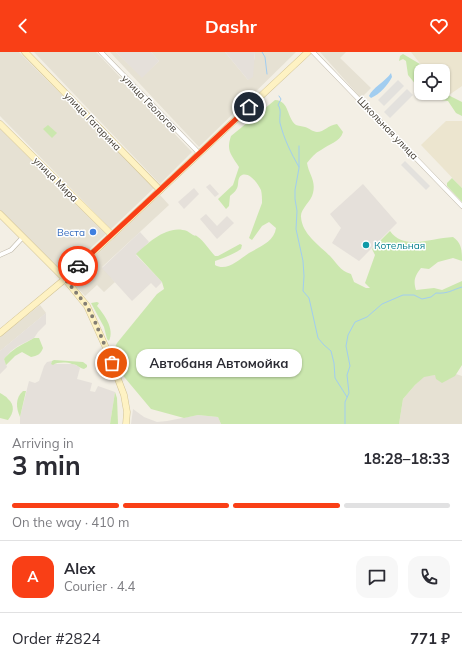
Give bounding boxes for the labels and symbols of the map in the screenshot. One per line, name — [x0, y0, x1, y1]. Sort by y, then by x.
street label: улица Геологов — [119, 72, 181, 135]
street label: улица Гагарина — [61, 89, 124, 153]
pin — [232, 90, 266, 124]
street label: Школьная улица — [354, 94, 421, 163]
street label: улица Мира — [30, 154, 81, 205]
place label: Веста — [57, 226, 85, 239]
marker: Веста — [88, 227, 98, 237]
place label: Котельная — [374, 239, 425, 252]
marker: Котельная — [361, 240, 371, 250]
courier — [58, 246, 98, 286]
pin — [95, 346, 129, 380]
callout: Автобаня Автомойка — [136, 349, 302, 377]

